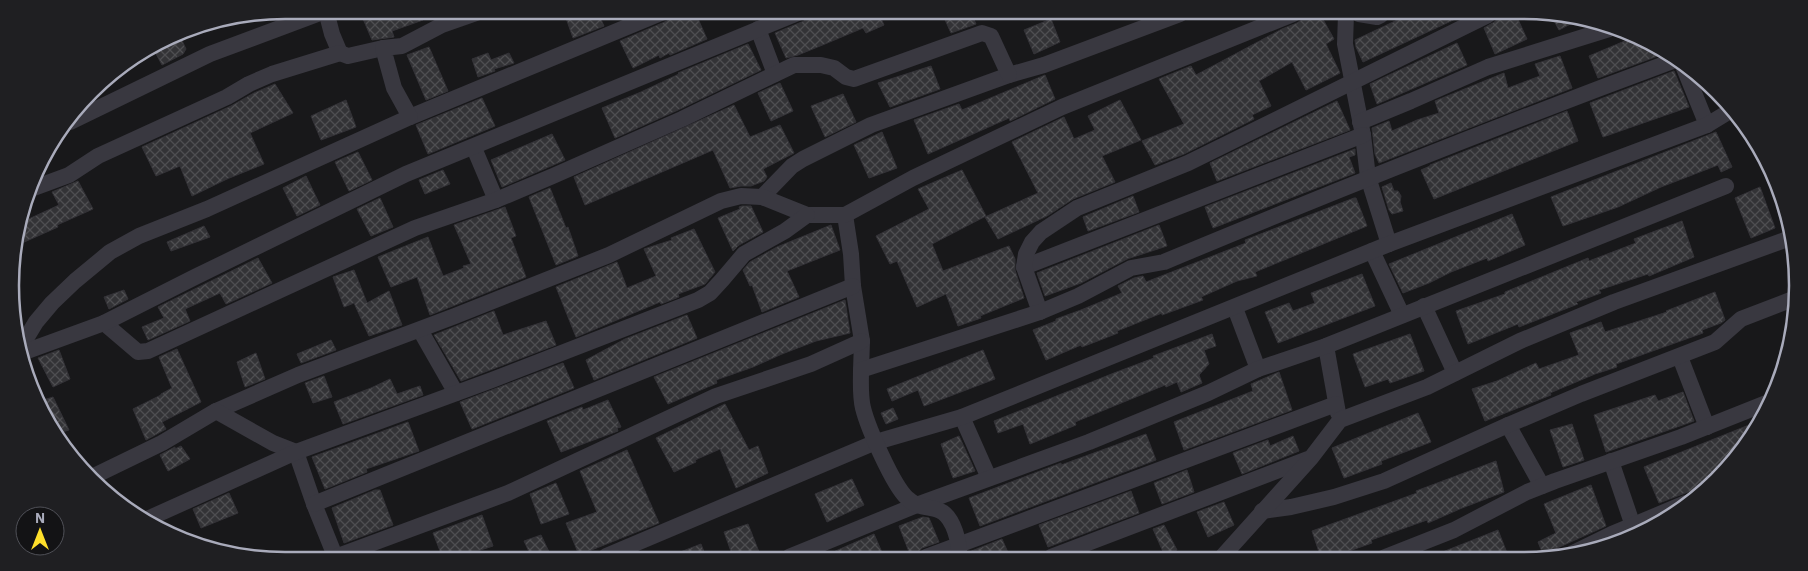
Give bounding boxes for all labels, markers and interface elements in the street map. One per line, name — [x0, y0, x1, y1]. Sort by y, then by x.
north arrow — [15, 506, 65, 556]
text: N — [35, 509, 45, 527]

